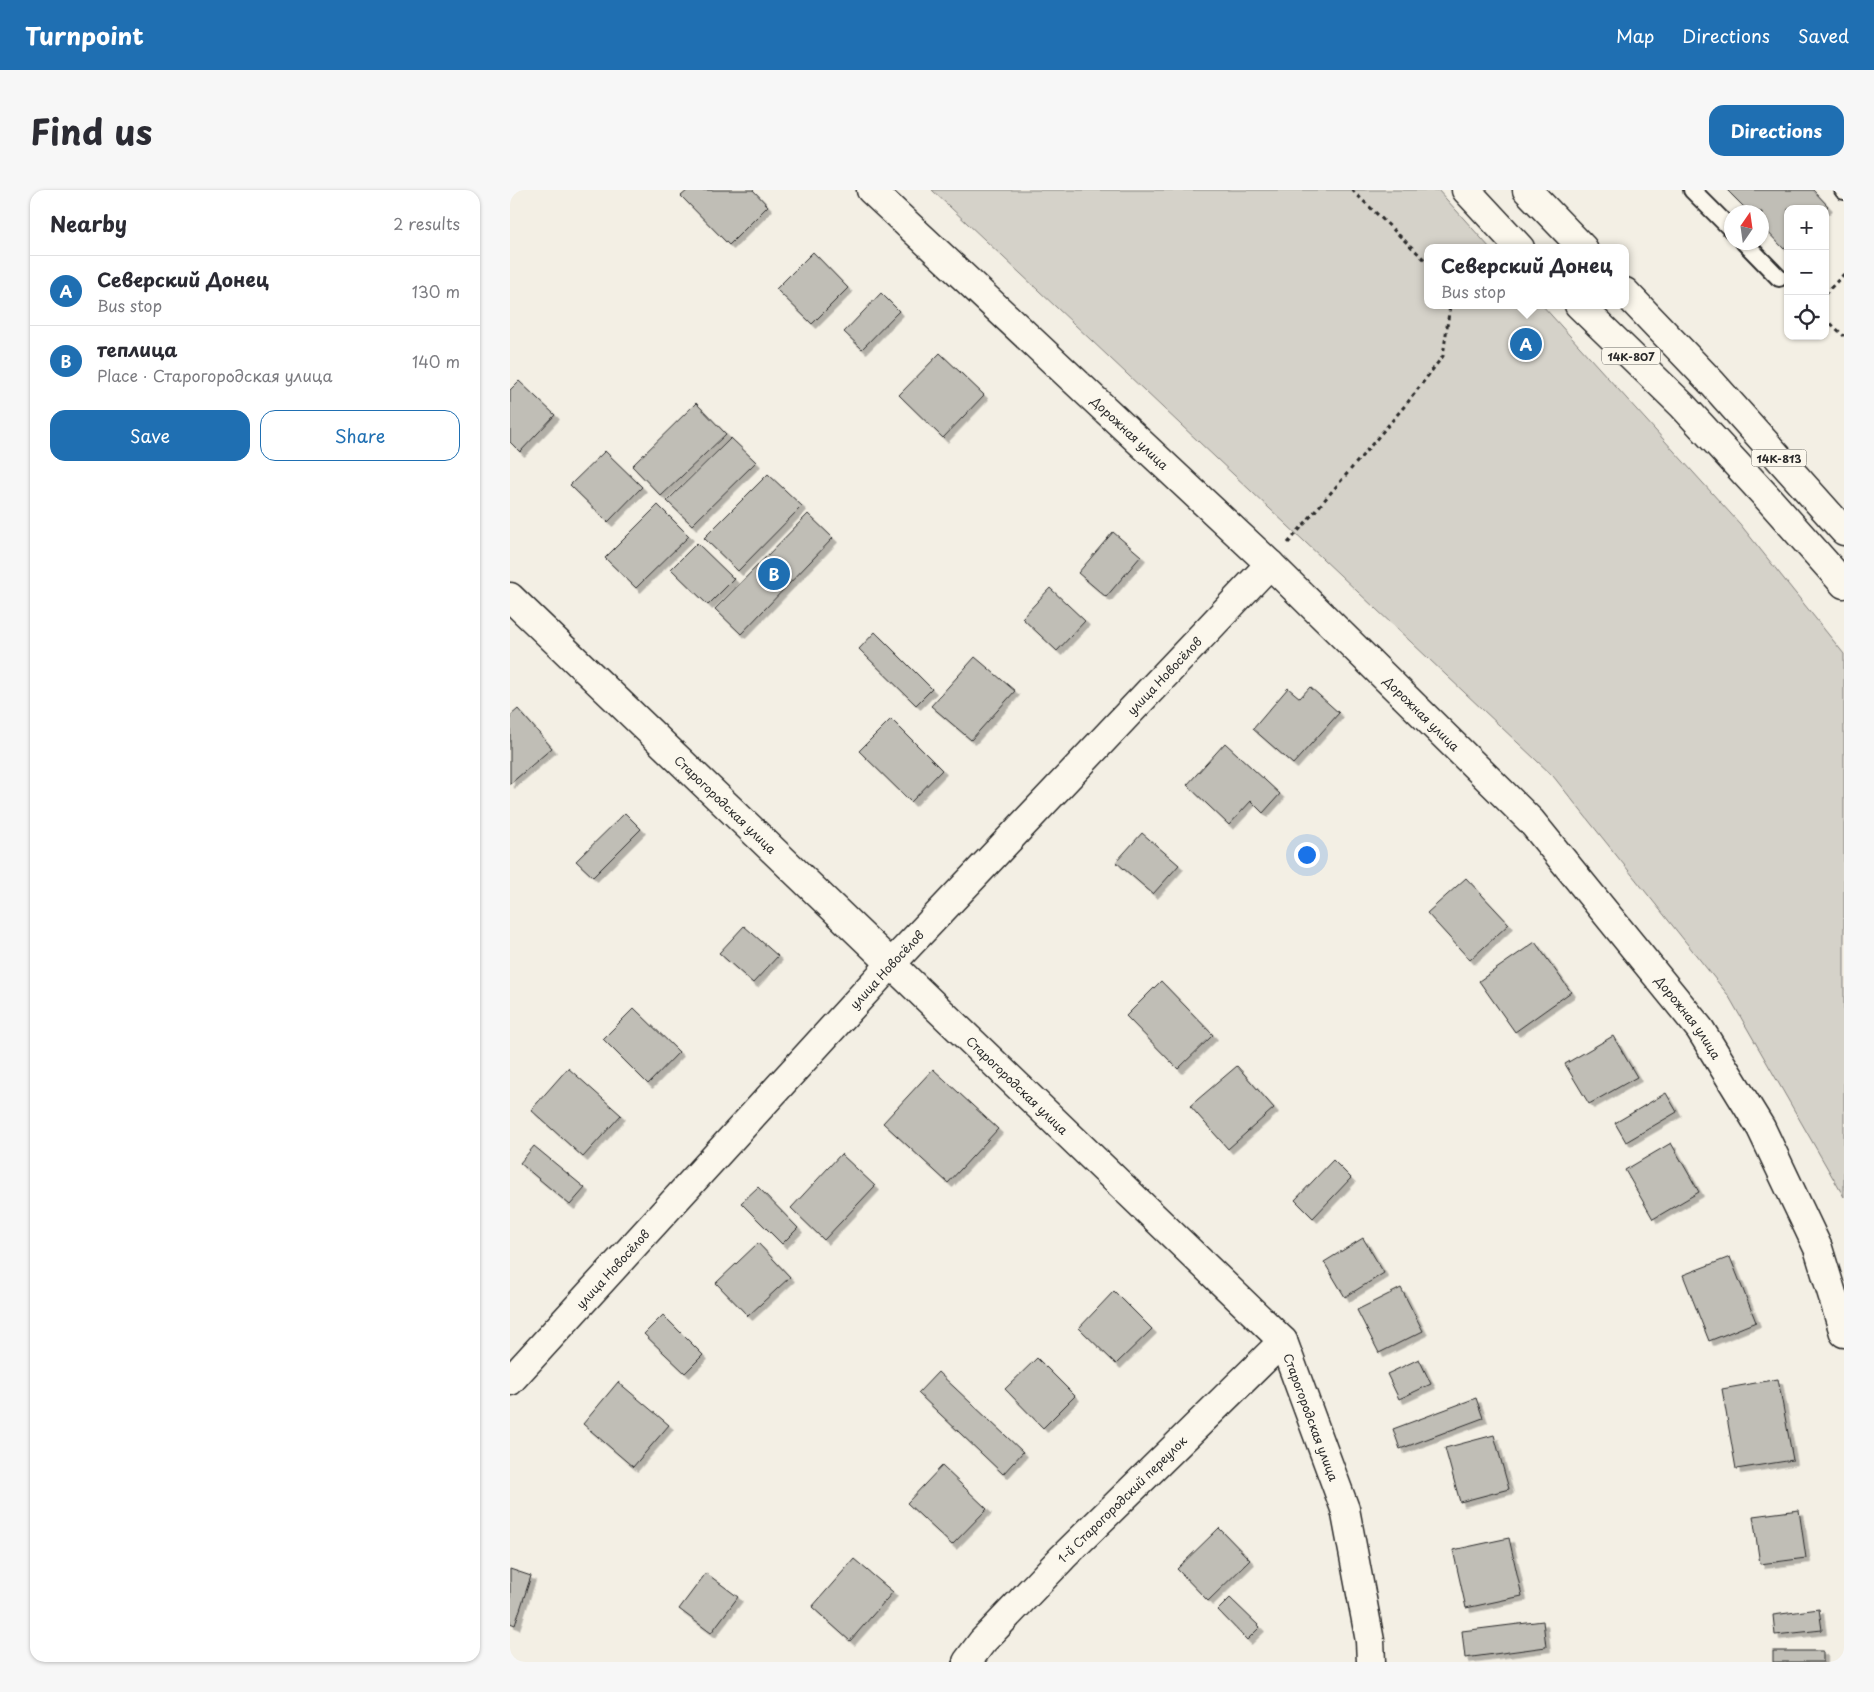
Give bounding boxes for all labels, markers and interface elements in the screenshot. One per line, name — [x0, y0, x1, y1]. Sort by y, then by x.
text: Turnpoint — [25, 17, 144, 53]
text: Map — [1616, 22, 1654, 49]
text: Directions — [1682, 22, 1770, 49]
text: Saved — [1798, 22, 1849, 49]
text: Find us — [30, 104, 152, 157]
button: Directions — [1709, 105, 1844, 156]
north arrow — [1724, 205, 1769, 250]
map controls — [1784, 205, 1829, 340]
button: + — [1784, 205, 1829, 250]
text: Nearby — [50, 207, 127, 239]
text: 2 results — [393, 211, 460, 235]
popup — [1424, 244, 1629, 309]
button: − — [1784, 250, 1829, 295]
text: Северский Донец — [1441, 251, 1612, 279]
text: Северский Донец — [97, 265, 269, 293]
text: A — [60, 279, 72, 303]
text: 130 m — [412, 279, 460, 303]
text: Bus stop — [1441, 279, 1506, 303]
text: Bus stop — [97, 293, 162, 317]
button: locate — [1784, 295, 1829, 340]
pin: A — [1510, 325, 1542, 363]
text: теплица — [97, 335, 177, 363]
road number: 14К-807 — [1602, 348, 1660, 365]
text: B — [61, 349, 71, 373]
text: 140 m — [412, 349, 460, 373]
text: Place · Старогородская улица — [97, 363, 332, 387]
street label: Дорожная улица — [1087, 391, 1173, 474]
button: Save — [50, 410, 250, 461]
button: Share — [260, 410, 460, 461]
road number: 14К-813 — [1752, 450, 1806, 466]
pin: B — [758, 555, 790, 593]
street label: улица Новосёлов — [1123, 633, 1206, 719]
street label: Дорожная улица — [1379, 671, 1464, 755]
street label: Старогородская улица — [671, 751, 781, 858]
your location — [1294, 842, 1320, 868]
street label: улица Новосёлов — [846, 926, 928, 1013]
street label: Дорожная улица — [1651, 971, 1726, 1063]
street label: Старогородская улица — [962, 1032, 1072, 1139]
street label: улица Новосёлов — [572, 1225, 653, 1312]
street label: Старогородская улица — [1279, 1351, 1343, 1484]
street label: 1-й Старогородский переулок — [1053, 1431, 1191, 1567]

